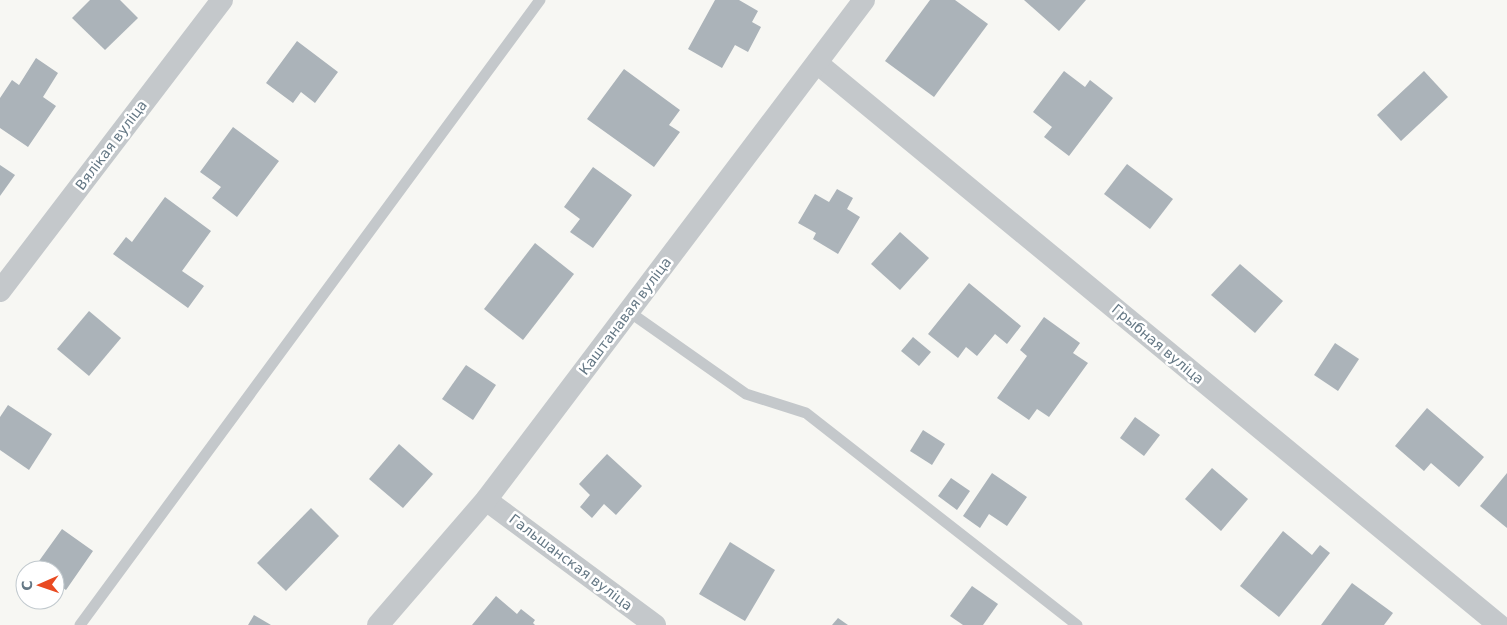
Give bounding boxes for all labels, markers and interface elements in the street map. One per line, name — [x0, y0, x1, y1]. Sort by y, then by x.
street label: Вялікая вуліца — [72, 97, 150, 193]
street label: Каштанавая вуліца — [576, 254, 674, 378]
street label: Грыбная вуліца — [1109, 301, 1207, 387]
street label: Гальшанская вуліца — [506, 510, 636, 614]
north arrow — [15, 560, 65, 610]
text: С — [19, 580, 35, 591]

